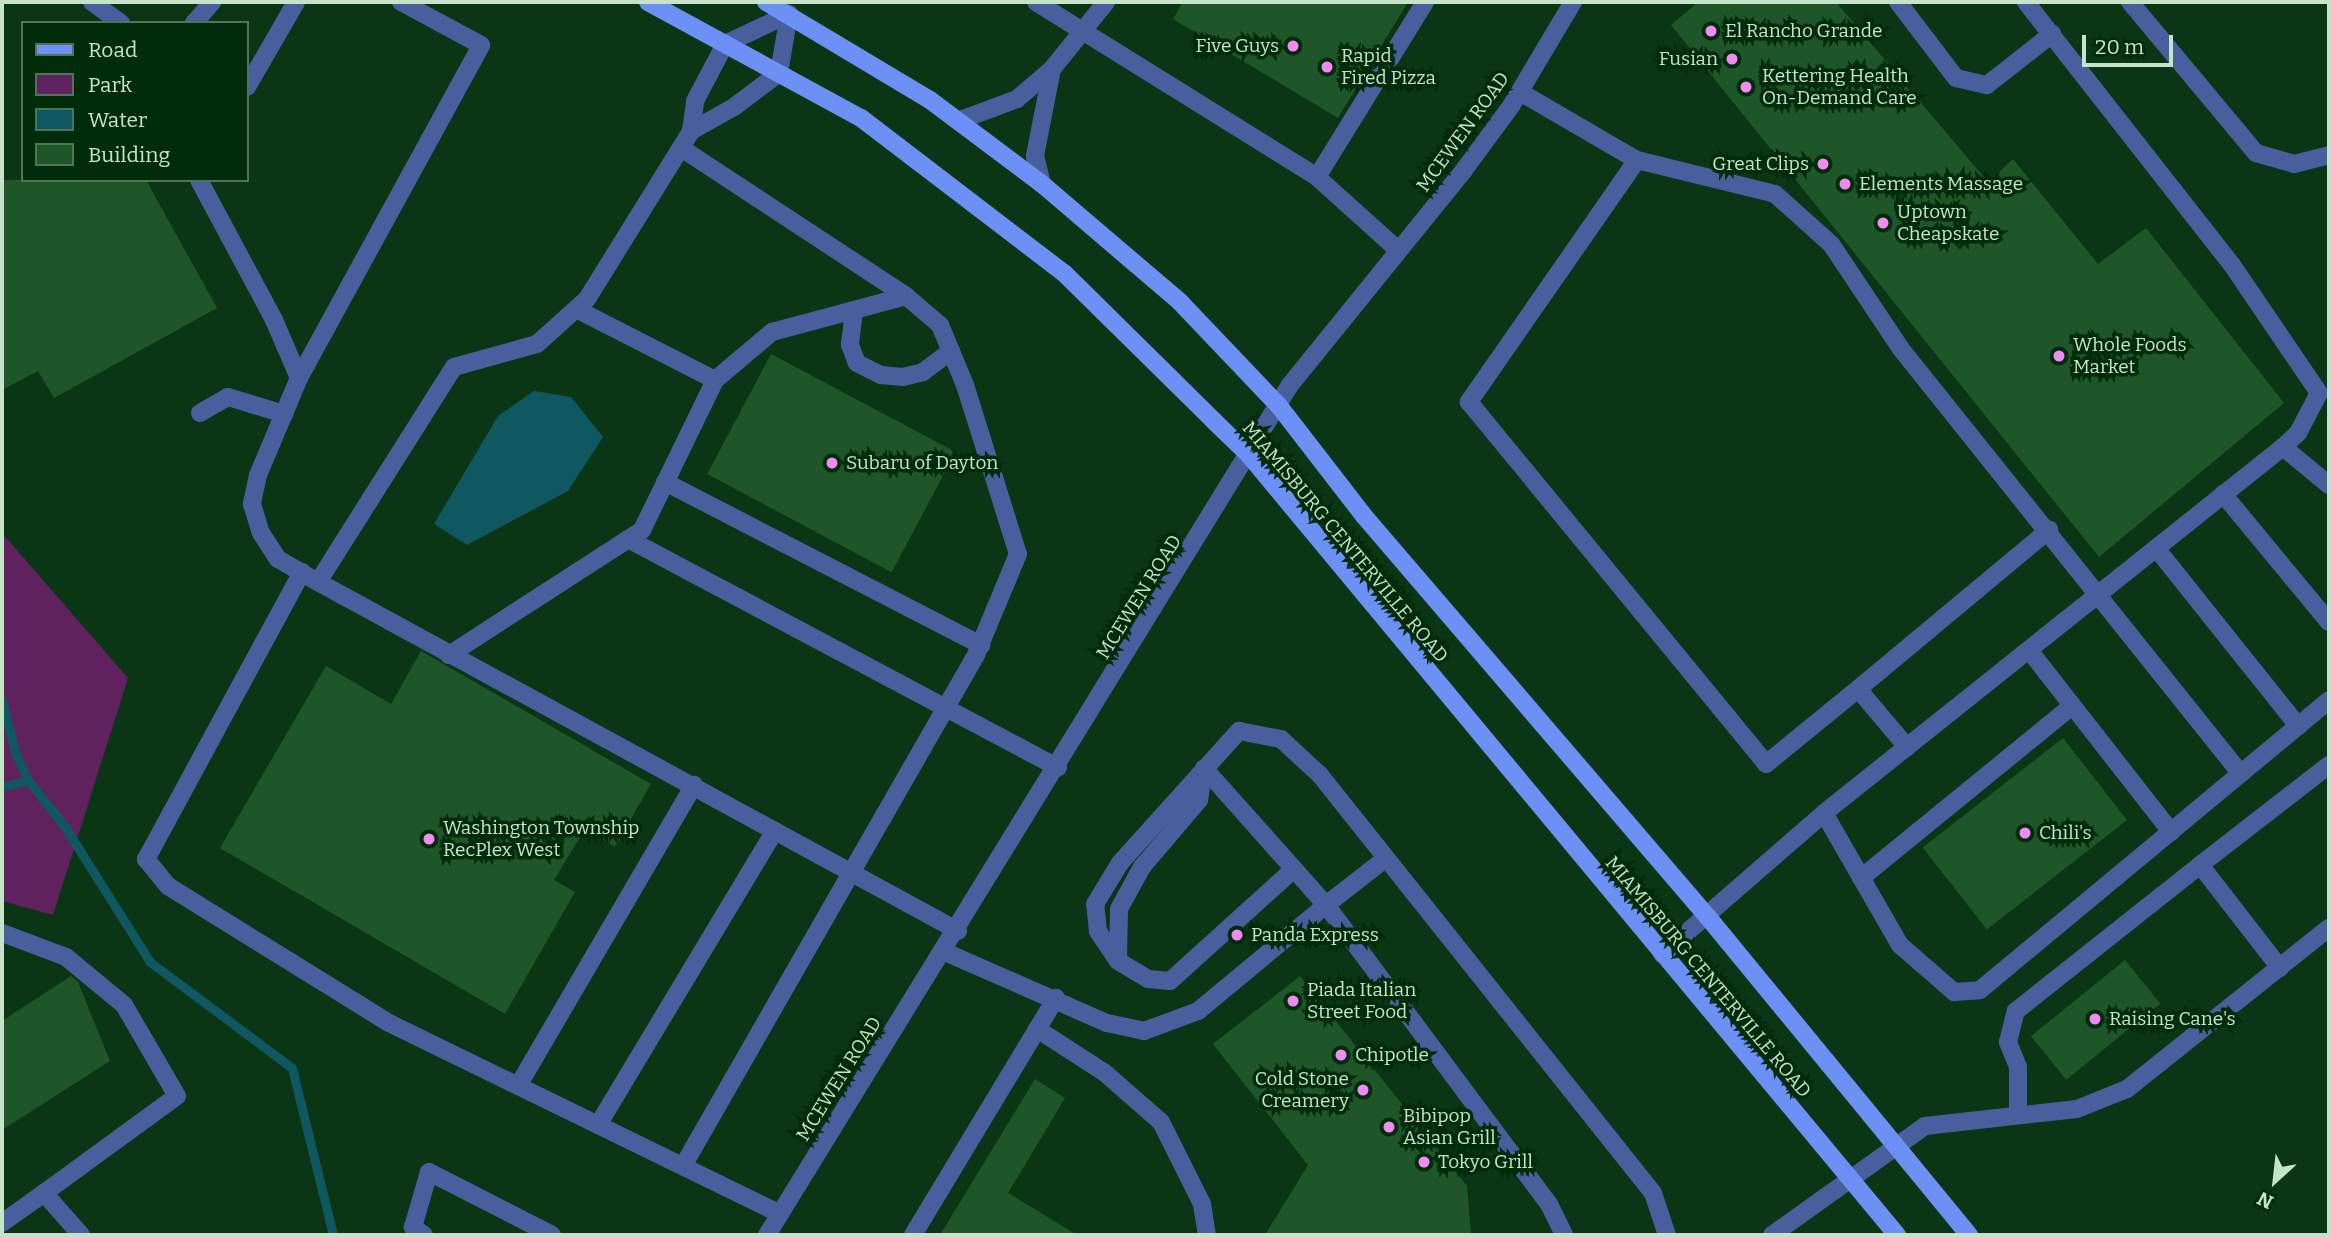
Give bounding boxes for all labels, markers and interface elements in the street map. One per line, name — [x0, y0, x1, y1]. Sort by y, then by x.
place label: El Rancho Grande — [1725, 20, 1883, 42]
legend — [21, 21, 248, 182]
scale bar — [2086, 21, 2177, 65]
marker: El Rancho Grande — [1703, 23, 1719, 39]
text: 20 m — [2095, 34, 2144, 60]
place label: Five Guys — [1196, 35, 1279, 57]
text: Road — [88, 37, 137, 63]
marker: Five Guys — [1285, 38, 1301, 54]
place label: Rapid Fired Pizza — [1341, 45, 1436, 89]
place label: Fusian — [1659, 48, 1718, 70]
marker: Fusian — [1724, 51, 1740, 67]
marker: Rapid Fired Pizza — [1319, 59, 1335, 75]
place label: Kettering Health On-Demand Care — [1762, 65, 1917, 109]
street label: MCEWEN ROAD — [1412, 68, 1514, 196]
text: Park — [88, 72, 132, 98]
marker: Kettering Health On-Demand Care — [1736, 77, 1756, 97]
text: Water — [88, 107, 147, 133]
text: Building — [88, 142, 170, 168]
place label: Great Clips — [1712, 153, 1809, 175]
marker: Great Clips — [1815, 156, 1831, 172]
place label: Elements Massage — [1859, 173, 2023, 195]
marker: Elements Massage — [1837, 176, 1853, 192]
place label: Uptown Cheapskate — [1897, 201, 1999, 245]
marker: Uptown Cheapskate — [1875, 215, 1891, 231]
place label: Whole Foods Market — [2073, 334, 2187, 378]
marker: Whole Foods Market — [2051, 348, 2067, 364]
street label: MIAMISBURG CENTERVILLE ROAD — [1237, 417, 1453, 667]
place label: Subaru of Dayton — [846, 452, 998, 474]
marker: Subaru of Dayton — [824, 455, 840, 471]
street label: MCEWEN ROAD — [1092, 531, 1186, 663]
place label: Washington Township RecPlex West — [443, 817, 639, 861]
place label: Chili's — [2039, 822, 2091, 844]
marker: Chili's — [2017, 825, 2033, 841]
marker: Washington Township RecPlex West — [421, 831, 437, 847]
street label: MIAMISBURG CENTERVILLE ROAD — [1600, 852, 1816, 1102]
place label: Panda Express — [1251, 924, 1379, 946]
marker: Panda Express — [1229, 927, 1245, 943]
place label: Piada Italian Street Food — [1307, 979, 1416, 1023]
marker: Piada Italian Street Food — [1285, 993, 1301, 1009]
place label: Raising Cane's — [2109, 1008, 2236, 1030]
marker: Raising Cane's — [2087, 1011, 2103, 1027]
street label: MCEWEN ROAD — [792, 1013, 886, 1145]
place label: Chipotle — [1355, 1044, 1429, 1066]
marker: Chipotle — [1333, 1047, 1349, 1063]
place label: Cold Stone Creamery — [1255, 1068, 1349, 1112]
marker: Cold Stone Creamery — [1355, 1082, 1371, 1098]
place label: Bibipop Asian Grill — [1403, 1105, 1496, 1149]
marker: Bibipop Asian Grill — [1381, 1119, 1397, 1135]
north arrow — [2240, 1146, 2310, 1216]
place label: Tokyo Grill — [1438, 1151, 1533, 1173]
marker: Tokyo Grill — [1416, 1154, 1432, 1170]
text: N — [2253, 1187, 2277, 1214]

